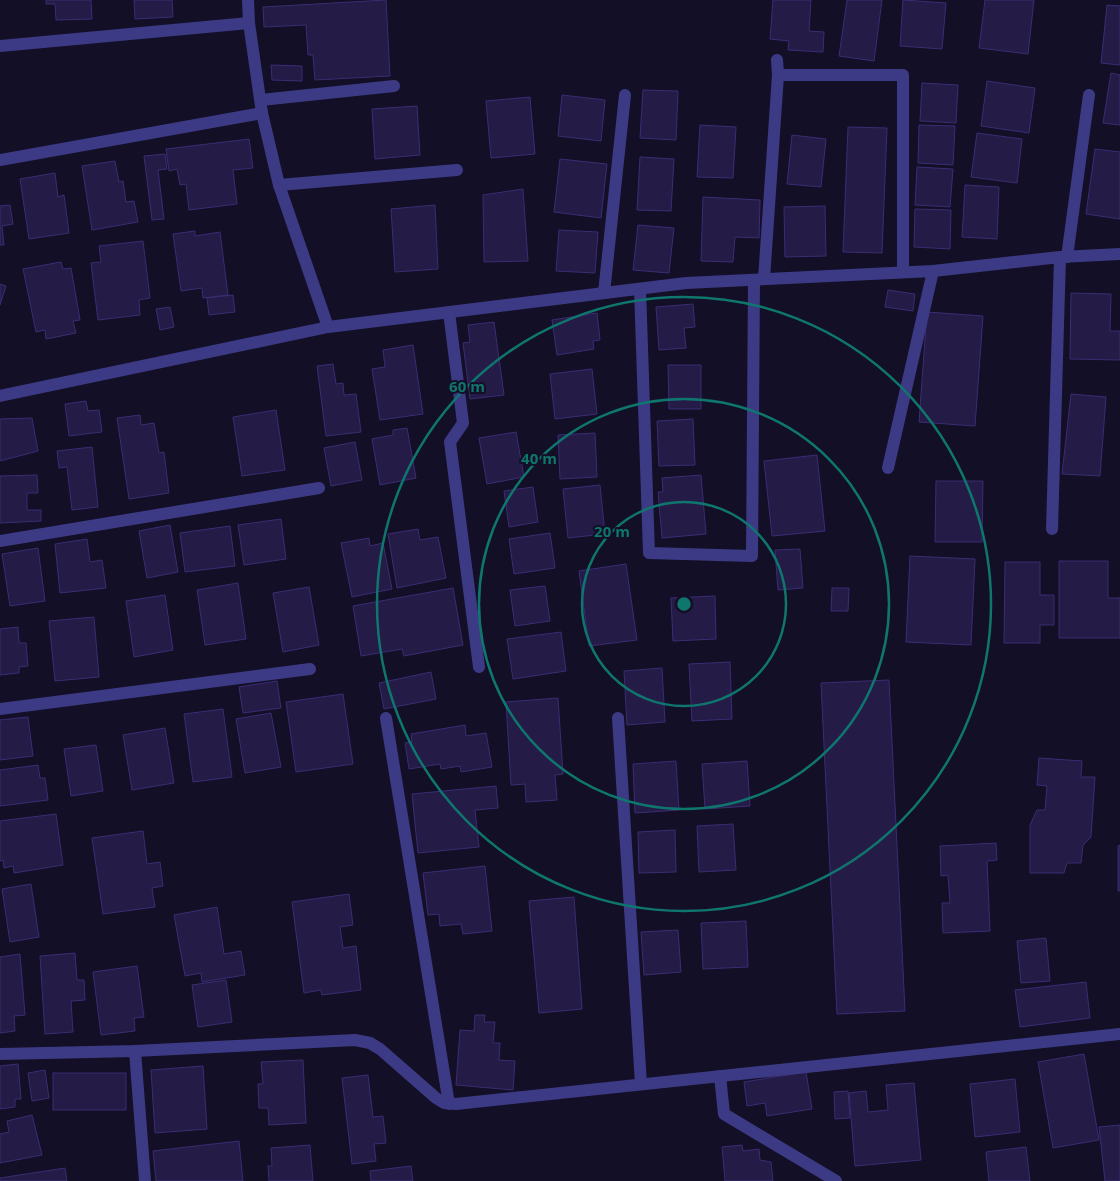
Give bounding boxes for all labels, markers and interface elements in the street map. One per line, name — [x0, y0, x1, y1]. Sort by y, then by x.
text: 60 m — [449, 376, 485, 396]
text: 40 m — [521, 448, 557, 468]
text: 20 m — [594, 521, 630, 541]
centre of rings — [675, 595, 693, 613]

